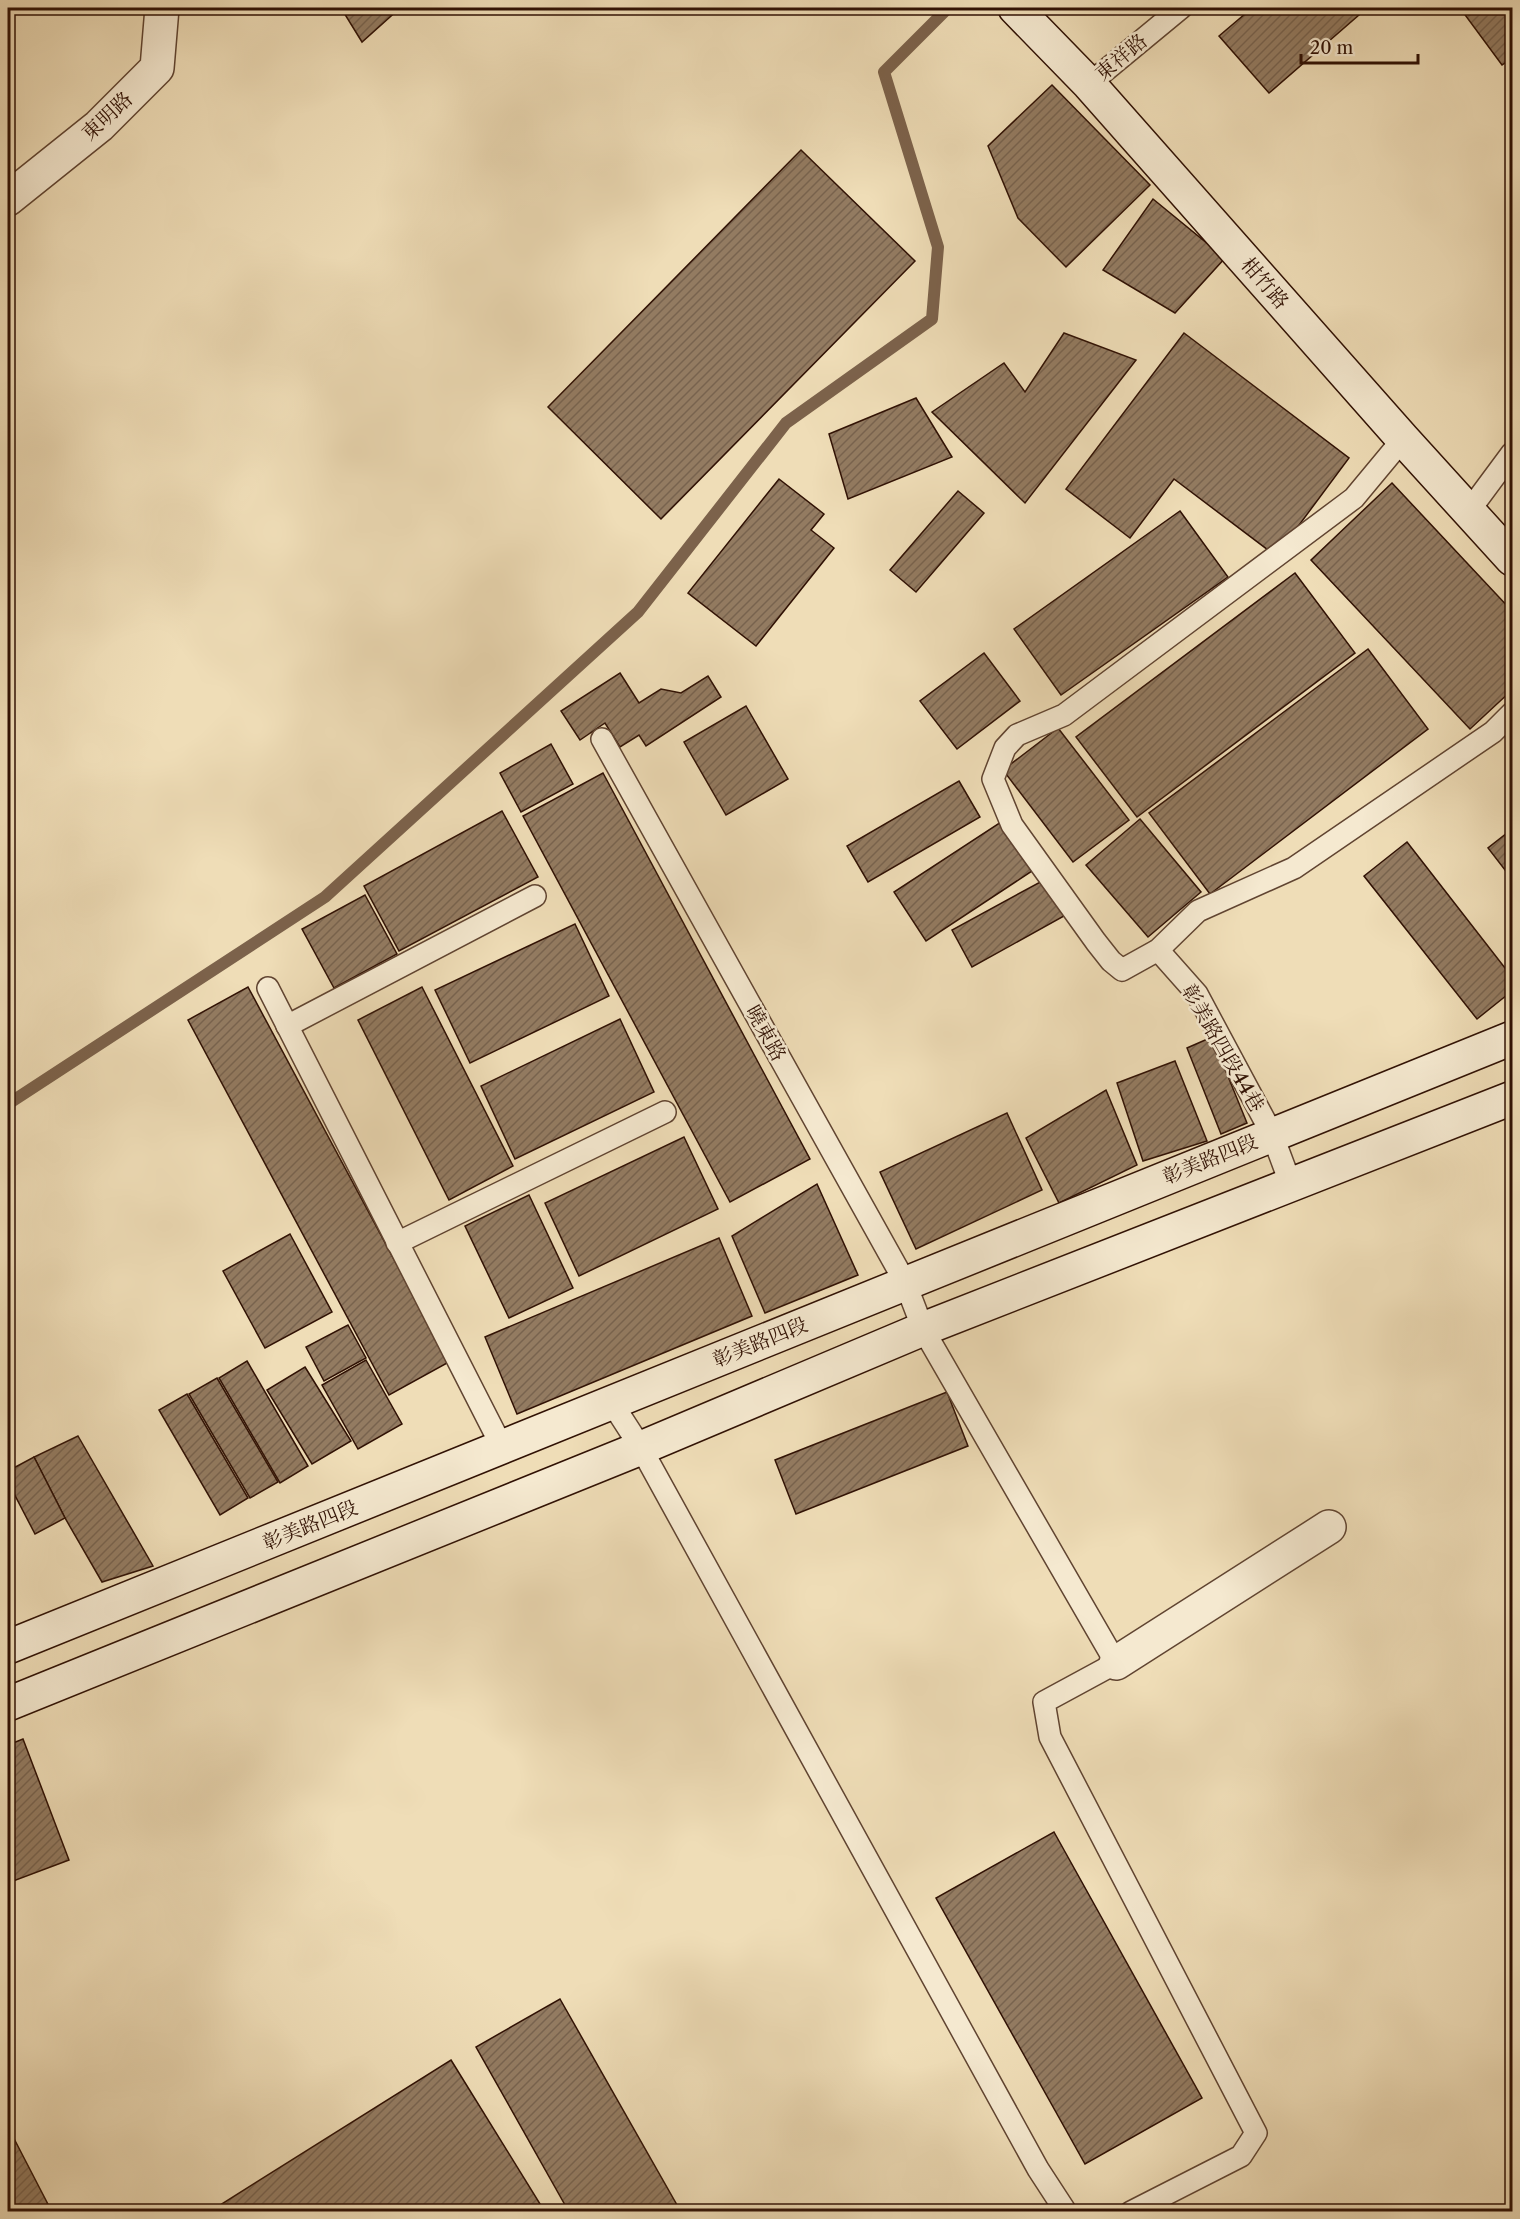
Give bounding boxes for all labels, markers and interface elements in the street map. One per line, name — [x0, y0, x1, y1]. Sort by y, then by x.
scale bar — [1301, 27, 1418, 65]
street label: 東祥路 — [1090, 29, 1152, 85]
text: 20 m — [1310, 37, 1354, 59]
street label: 東明路 — [77, 87, 137, 145]
street label: 柑竹路 — [1236, 252, 1294, 314]
street label: 彰美路四段44巷 — [1177, 980, 1269, 1116]
street label: 曉東路 — [741, 1001, 791, 1065]
street label: 彰美路四段 — [1159, 1129, 1261, 1189]
street label: 彰美路四段 — [709, 1312, 811, 1372]
street label: 彰美路四段 — [259, 1495, 361, 1555]

